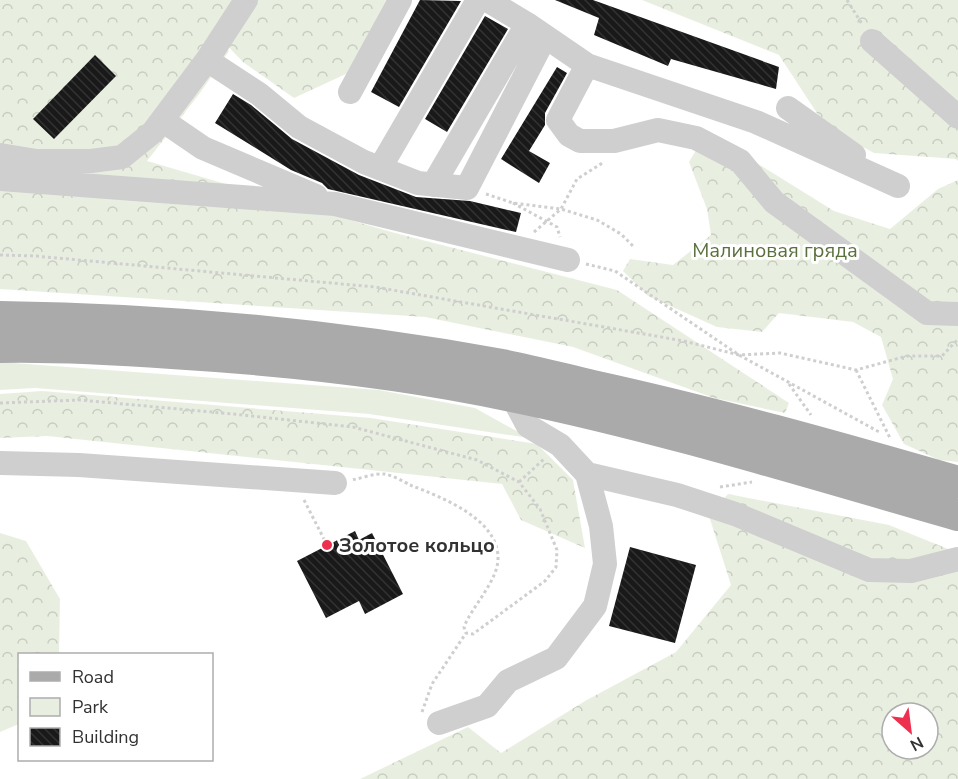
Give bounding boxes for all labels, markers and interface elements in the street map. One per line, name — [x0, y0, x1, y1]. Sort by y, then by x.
park label: Малиновая гряда — [692, 237, 858, 264]
place label: Золотое кольцо — [339, 532, 495, 559]
marker: Золотое кольцо — [320, 538, 334, 552]
legend — [18, 653, 213, 761]
text: Road — [72, 665, 114, 689]
text: Park — [72, 695, 109, 719]
north arrow — [880, 701, 940, 761]
text: Building — [72, 725, 139, 749]
text: N — [906, 731, 927, 756]

